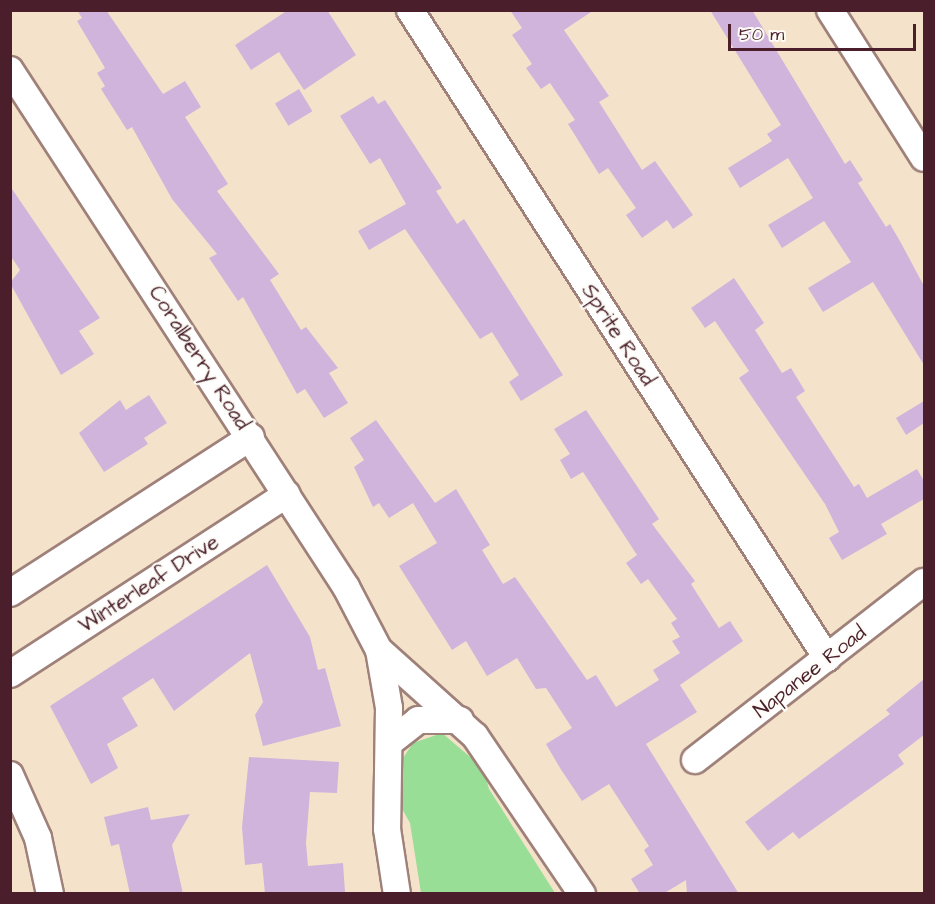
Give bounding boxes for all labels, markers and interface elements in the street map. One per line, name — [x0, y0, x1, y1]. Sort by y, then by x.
scale bar — [731, 12, 918, 50]
text: 50 m — [739, 22, 784, 47]
street label: Sprite Road — [576, 279, 660, 391]
street label: Coralberry Road — [143, 281, 255, 435]
street label: Winterleaf Drive — [74, 529, 224, 639]
street label: Napanee Road — [749, 620, 871, 724]

